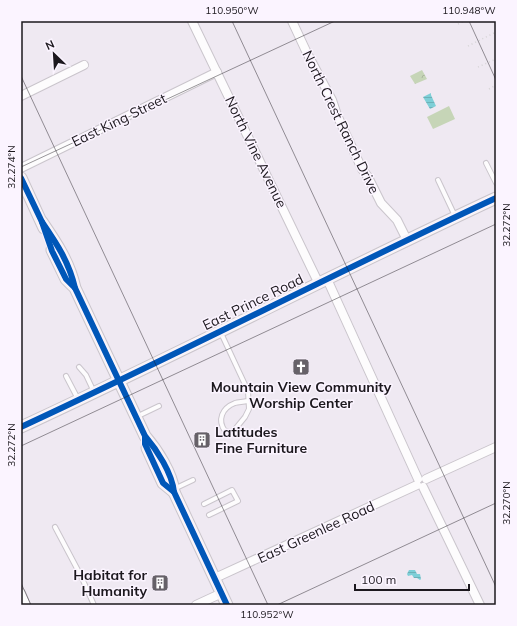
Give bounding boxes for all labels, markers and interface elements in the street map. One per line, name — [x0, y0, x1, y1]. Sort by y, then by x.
text: 110.950°W — [205, 4, 259, 17]
text: 110.948°W — [442, 4, 496, 17]
north arrow — [34, 34, 74, 74]
text: N — [43, 37, 56, 53]
street label: North Crest Ranch Drive — [298, 47, 384, 197]
street label: East King Street — [69, 89, 169, 151]
street label: North Vine Avenue — [221, 93, 291, 211]
text: 32.274°N — [5, 145, 18, 189]
text: 32.272°N — [500, 203, 513, 247]
street label: East Prince Road — [200, 270, 306, 334]
church icon: Mountain View Community Worship Center — [291, 357, 311, 377]
place label: Mountain View Community Worship Center — [211, 378, 392, 412]
text: 32.272°N — [5, 423, 18, 467]
place label: Latitudes Fine Furniture — [215, 423, 307, 457]
building icon: Latitudes Fine Furniture — [192, 430, 212, 450]
text: 32.270°N — [500, 481, 513, 525]
street label: East Greenlee Road — [255, 497, 377, 567]
place label: Habitat for Humanity — [73, 566, 147, 600]
scale bar — [355, 566, 469, 592]
text: 100 m — [361, 572, 396, 587]
building icon: Habitat for Humanity — [150, 573, 170, 593]
text: 110.952°W — [240, 608, 294, 621]

